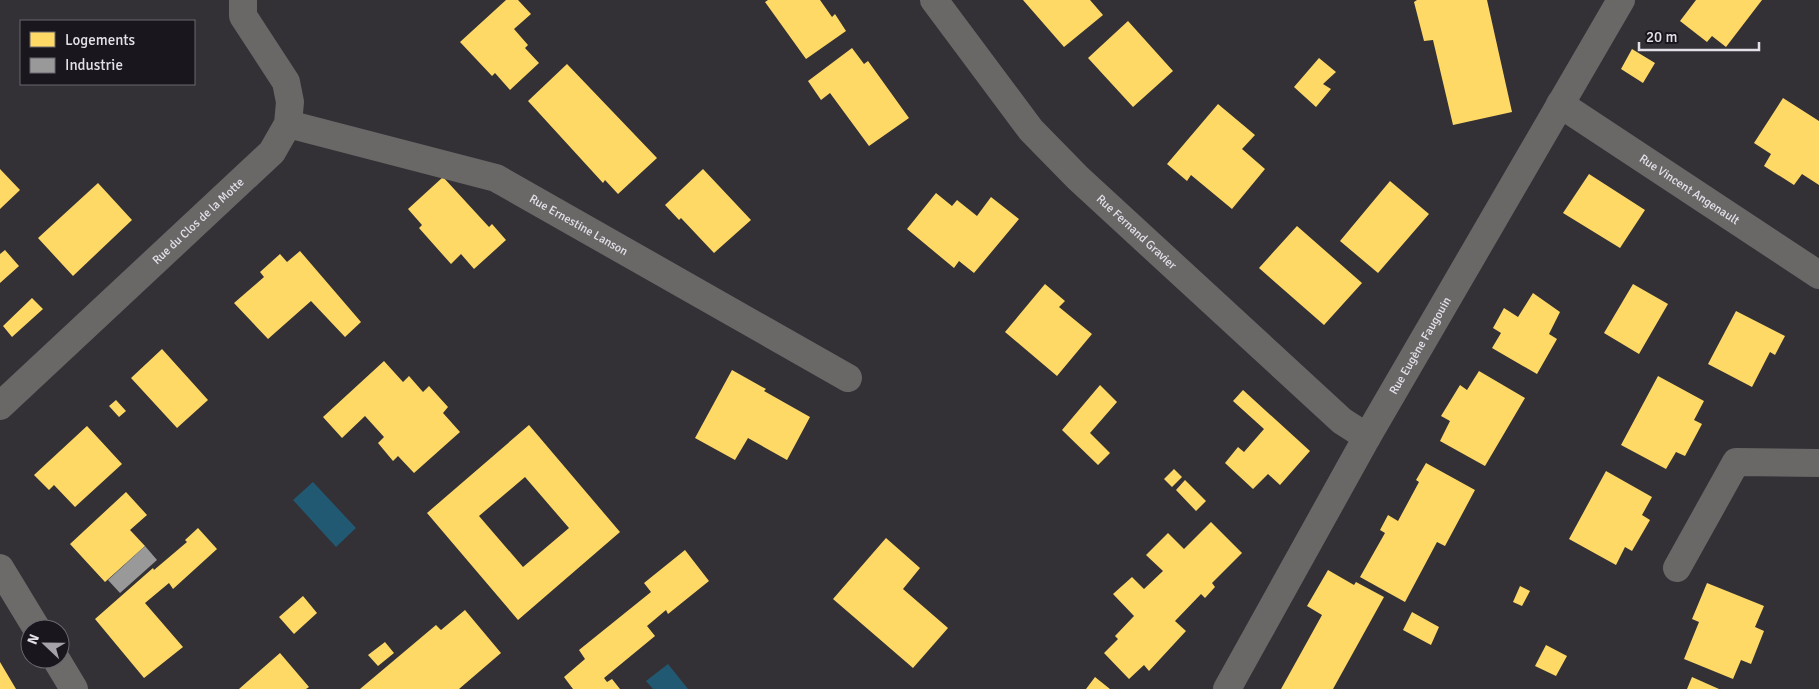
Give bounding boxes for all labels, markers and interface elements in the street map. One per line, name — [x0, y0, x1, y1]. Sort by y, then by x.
legend — [20, 20, 195, 85]
scale bar — [1639, 20, 1759, 52]
text: 20 m — [1646, 28, 1677, 46]
text: Logements — [65, 31, 136, 49]
text: Industrie — [65, 56, 123, 74]
street label: Rue Vincent Angenault — [1636, 151, 1742, 228]
street label: Rue du Clos de la Motte — [149, 175, 247, 267]
street label: Rue Ernestine Lanson — [527, 191, 631, 259]
street label: Rue Fernand Gravier — [1093, 191, 1180, 273]
street label: Rue Eugène Faugouin — [1386, 294, 1454, 397]
north arrow — [20, 619, 70, 669]
text: N — [24, 632, 43, 647]

